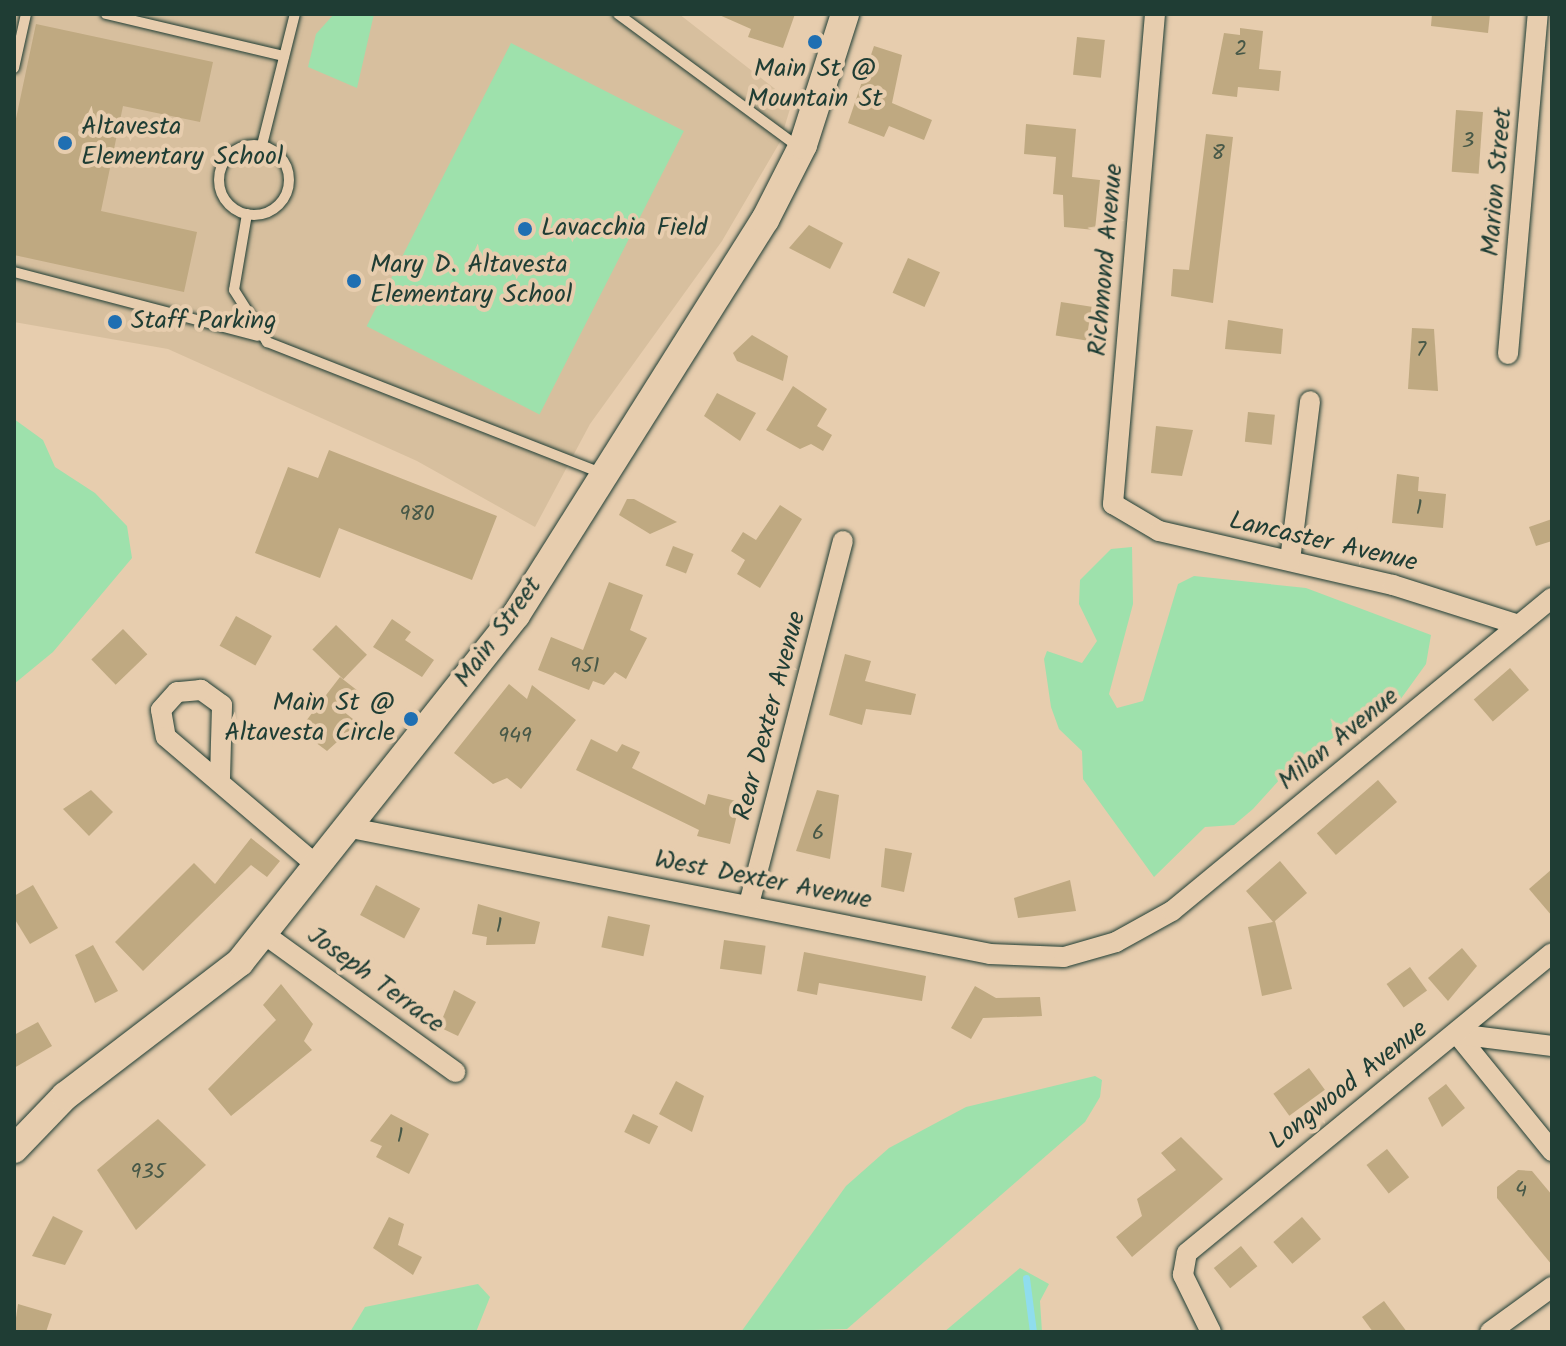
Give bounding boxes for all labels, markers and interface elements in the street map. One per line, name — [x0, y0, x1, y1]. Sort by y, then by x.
marker: Main St @ Mountain St — [806, 33, 824, 51]
house number: 2 — [1235, 37, 1247, 63]
place label: Main St @ Mountain St — [747, 54, 883, 116]
street label: Marion Street — [1476, 106, 1520, 258]
place label: Altavesta Elementary School — [81, 112, 283, 174]
house number: 3 — [1462, 129, 1474, 155]
marker: Altavesta Elementary School — [56, 134, 74, 152]
house number: 8 — [1211, 141, 1225, 167]
street label: Richmond Avenue — [1083, 162, 1131, 358]
place label: Lavacchia Field — [541, 213, 707, 245]
marker: Lavacchia Field — [516, 220, 534, 238]
place label: Mary D. Altavesta Elementary School — [370, 250, 572, 312]
marker: Mary D. Altavesta Elementary School — [345, 272, 363, 290]
place label: Staff Parking — [131, 306, 277, 338]
marker: Staff Parking — [106, 313, 124, 331]
house number: 7 — [1416, 338, 1426, 364]
house number: 1 — [1416, 496, 1422, 522]
house number: 980 — [400, 502, 434, 528]
street label: Lancaster Avenue — [1226, 506, 1420, 580]
street label: Main Street — [448, 572, 550, 694]
street label: Rear Dexter Avenue — [728, 608, 814, 824]
house number: 951 — [570, 654, 600, 680]
street label: Milan Avenue — [1272, 682, 1406, 798]
place label: Main St @ Altavesta Circle — [224, 688, 395, 750]
marker: Main St @ Altavesta Circle — [402, 710, 420, 728]
house number: 949 — [498, 724, 532, 750]
house number: 6 — [812, 821, 824, 847]
street label: West Dexter Avenue — [652, 845, 874, 917]
house number: 1 — [496, 914, 502, 940]
street label: Joseph Terrace — [300, 921, 450, 1041]
street label: Longwood Avenue — [1263, 1014, 1435, 1158]
house number: 1 — [397, 1124, 403, 1150]
house number: 935 — [130, 1160, 166, 1186]
house number: 4 — [1515, 1178, 1527, 1204]

